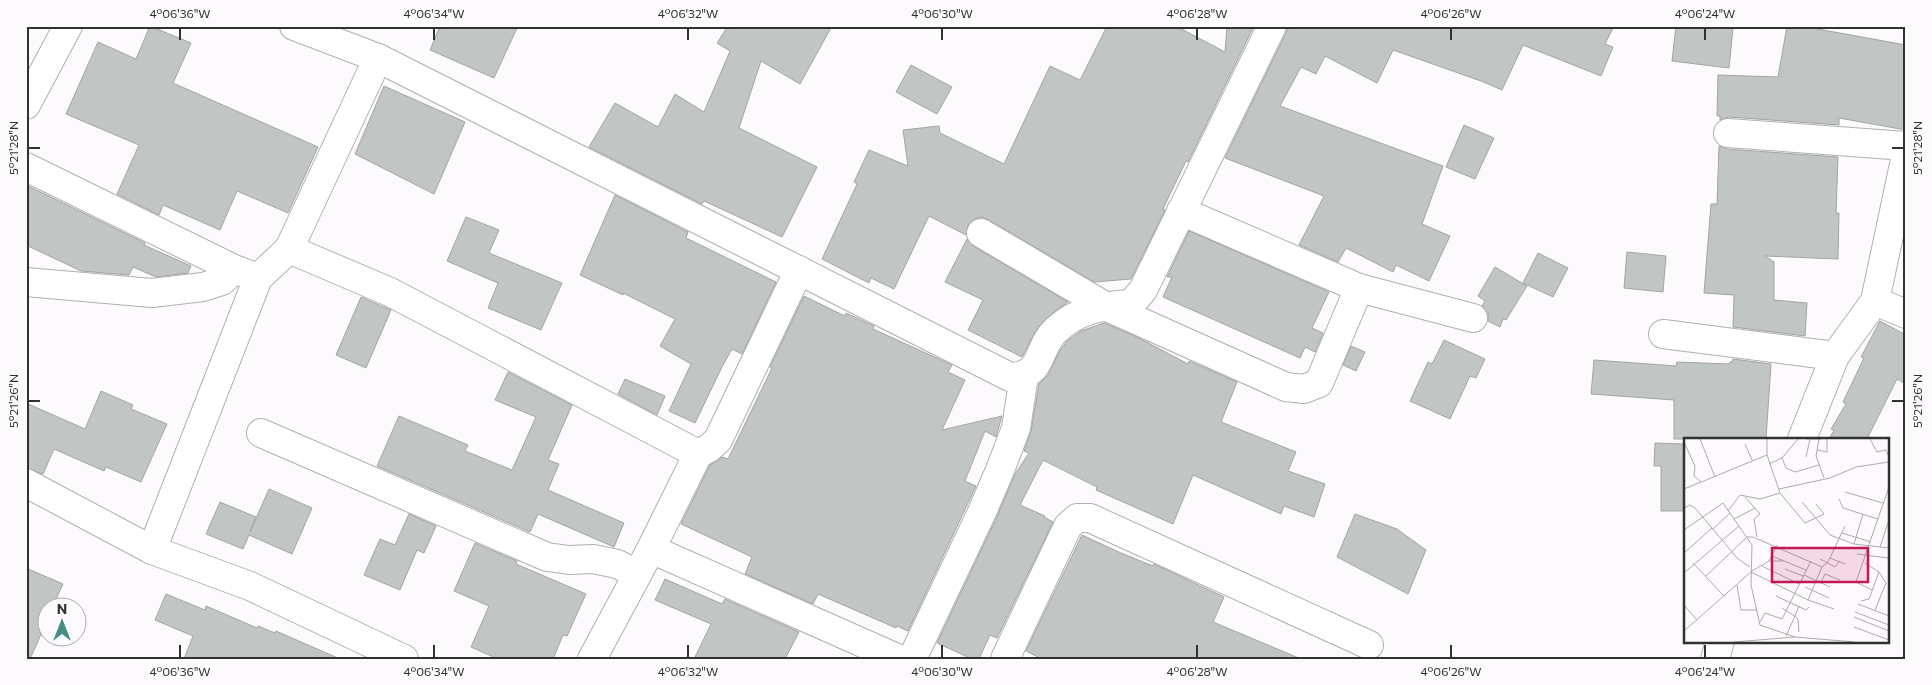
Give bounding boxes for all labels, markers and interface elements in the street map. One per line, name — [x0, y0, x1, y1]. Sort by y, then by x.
text: 4°06'36"W — [149, 6, 211, 20]
text: 4°06'34"W — [403, 6, 465, 20]
text: 4°06'32"W — [658, 6, 718, 20]
text: 4°06'30"W — [911, 6, 973, 20]
text: 4°06'28"W — [1167, 6, 1227, 20]
text: 4°06'26"W — [1421, 6, 1481, 20]
text: 4°06'24"W — [1675, 6, 1735, 20]
text: 5°21'28"N — [6, 121, 20, 175]
text: 5°21'28"N — [1910, 121, 1924, 175]
text: 5°21'26"N — [6, 374, 20, 428]
text: 5°21'26"N — [1910, 374, 1924, 428]
inset map — [1684, 438, 1890, 642]
north arrow — [38, 598, 88, 648]
text: N — [57, 600, 67, 617]
text: 4°06'36"W — [149, 664, 211, 678]
text: 4°06'34"W — [403, 664, 465, 678]
text: 4°06'32"W — [658, 664, 718, 678]
text: 4°06'30"W — [911, 664, 973, 678]
text: 4°06'28"W — [1167, 664, 1227, 678]
text: 4°06'26"W — [1421, 664, 1481, 678]
text: 4°06'24"W — [1675, 664, 1735, 678]

